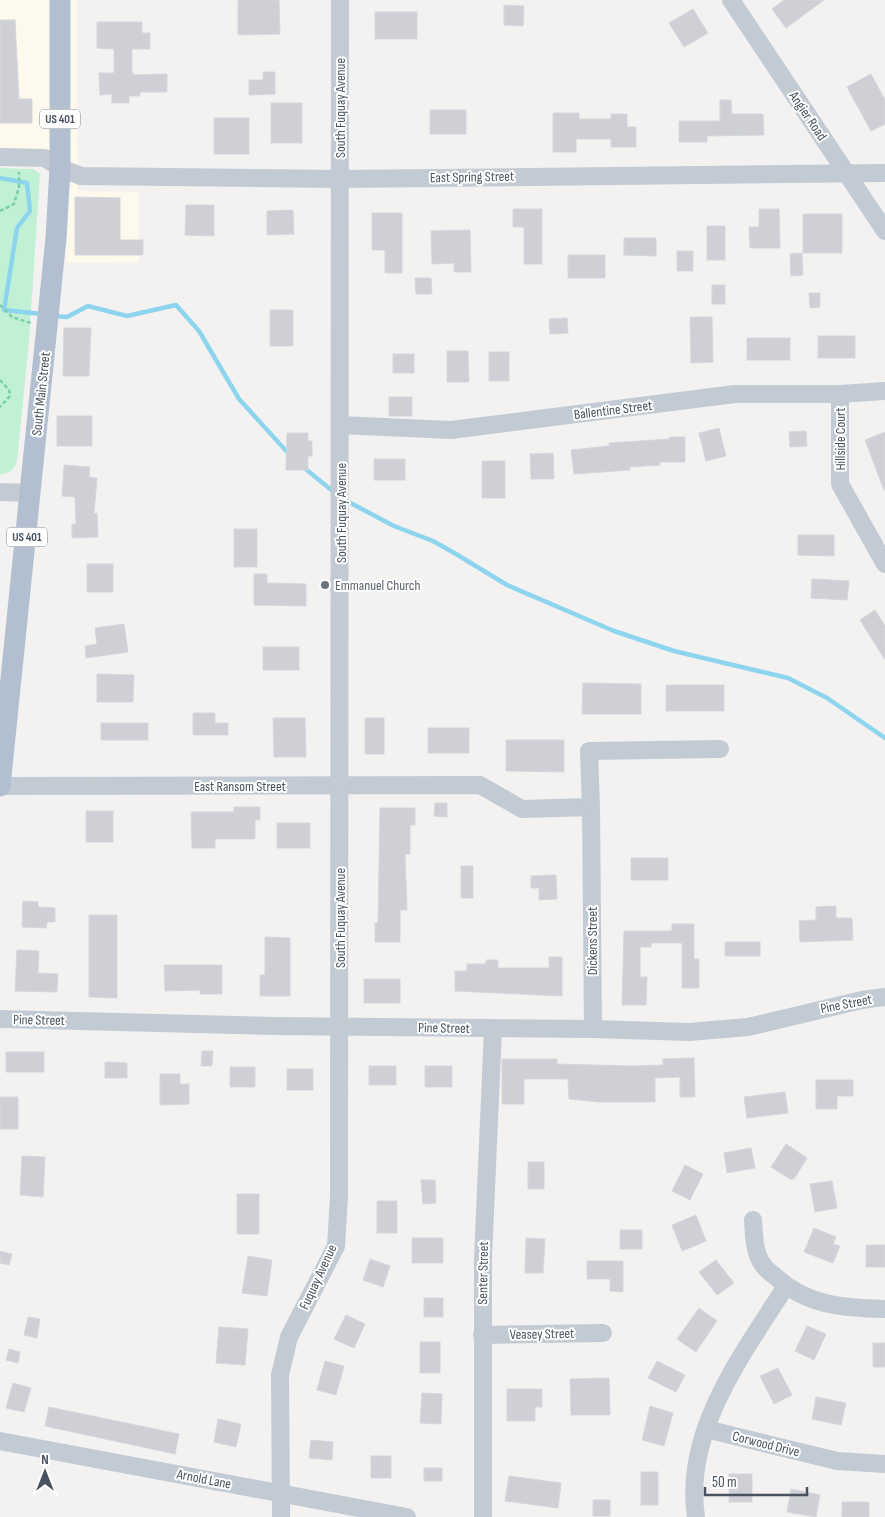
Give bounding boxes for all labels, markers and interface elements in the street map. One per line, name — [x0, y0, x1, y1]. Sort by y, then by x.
street label: South Fuquay Avenue — [332, 58, 349, 158]
street label: Angier Road — [785, 87, 831, 144]
road number: US 401 — [40, 110, 80, 128]
street label: East Spring Street — [430, 168, 514, 186]
street label: South Main Street — [28, 351, 54, 437]
street label: Ballentine Street — [573, 397, 653, 423]
street label: Hillside Court — [832, 407, 849, 471]
street label: South Fuquay Avenue — [333, 463, 350, 563]
road number: US 401 — [7, 528, 47, 546]
place label: Emmanuel Church — [335, 577, 420, 594]
marker: Emmanuel Church — [319, 579, 331, 591]
street label: East Ransom Street — [194, 778, 286, 795]
street label: South Fuquay Avenue — [332, 868, 349, 968]
street label: Dickens Street — [584, 907, 601, 975]
street label: Pine Street — [819, 991, 873, 1017]
street label: Pine Street — [13, 1011, 65, 1029]
street label: Pine Street — [418, 1019, 470, 1037]
street label: Senter Street — [474, 1241, 492, 1305]
street label: Fuquay Avenue — [296, 1242, 340, 1312]
street label: Veasey Street — [510, 1325, 574, 1343]
street label: Corwood Drive — [731, 1427, 801, 1461]
north arrow — [20, 1447, 70, 1497]
text: N — [41, 1451, 49, 1468]
scale bar — [705, 1464, 808, 1496]
street label: Arnold Lane — [174, 1465, 233, 1493]
text: 50 m — [712, 1473, 737, 1492]

